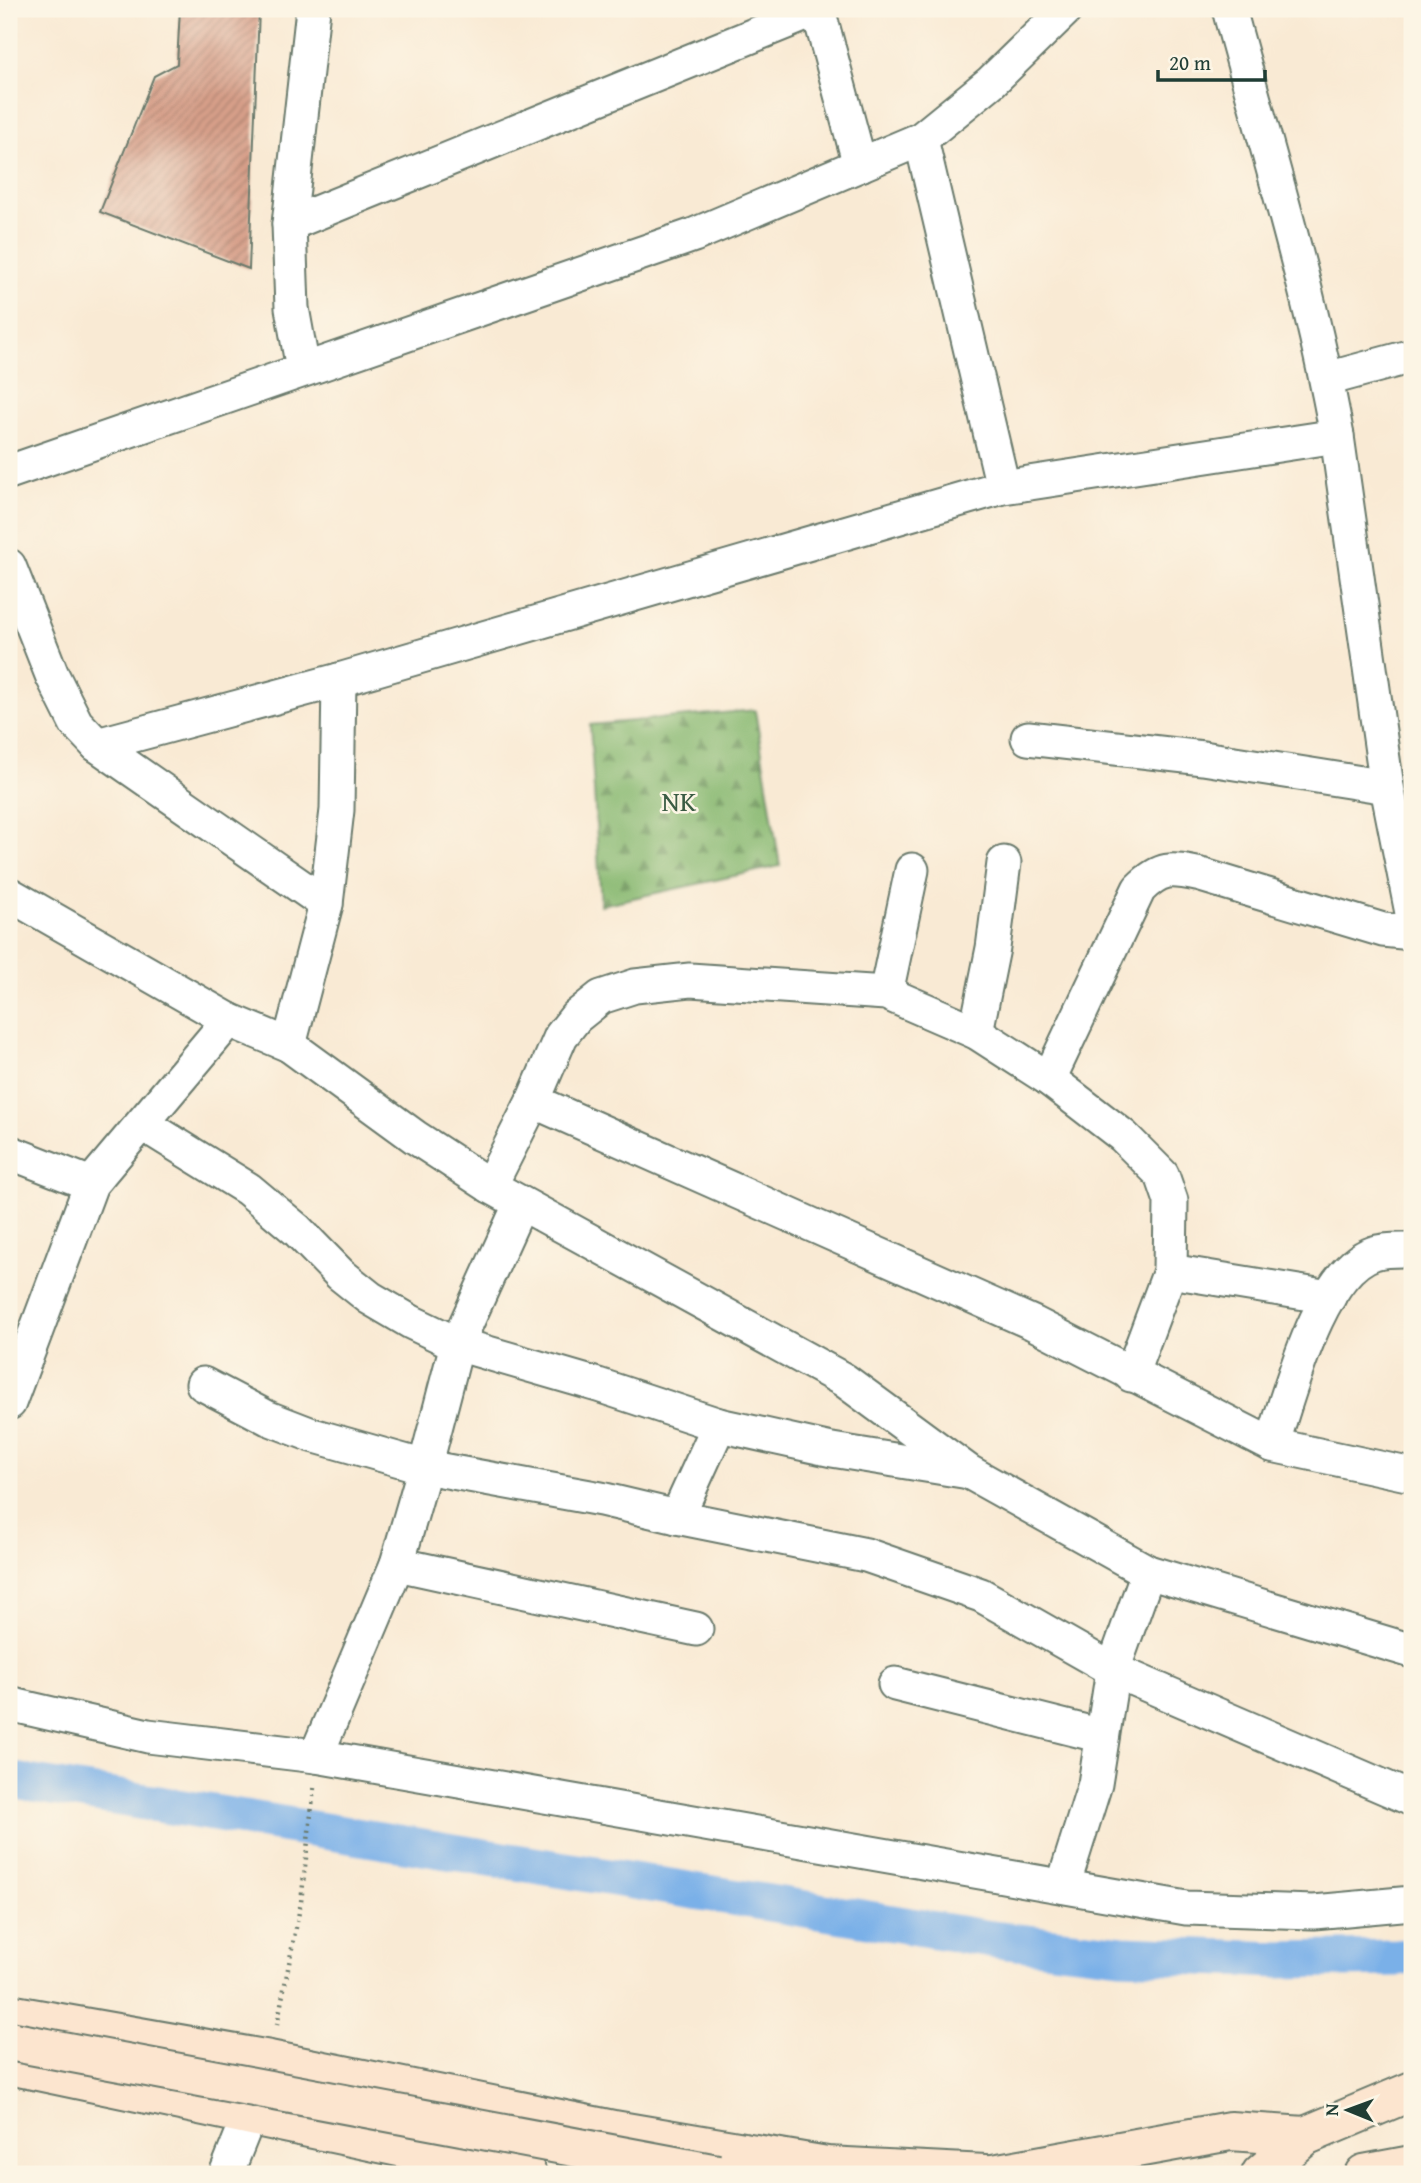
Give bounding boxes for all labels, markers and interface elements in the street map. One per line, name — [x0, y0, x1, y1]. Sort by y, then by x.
scale bar — [1158, 38, 1265, 82]
text: 20 m — [1169, 47, 1211, 78]
park label: NK — [662, 780, 697, 821]
north arrow — [1312, 2074, 1382, 2144]
text: N — [1317, 2103, 1345, 2116]

